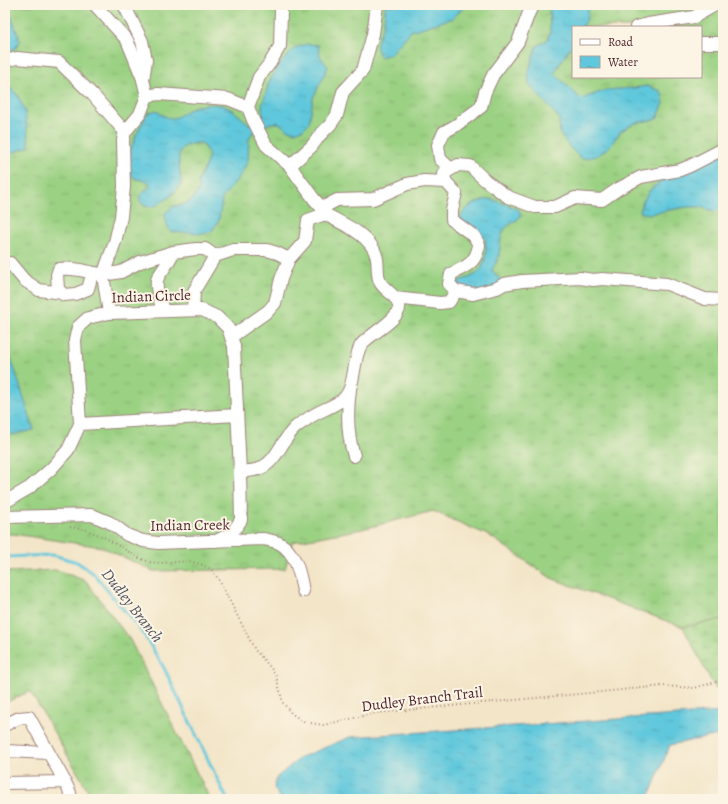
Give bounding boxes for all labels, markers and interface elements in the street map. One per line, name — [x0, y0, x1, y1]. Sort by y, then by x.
legend — [572, 26, 702, 78]
text: Road — [608, 34, 634, 50]
text: Water — [607, 54, 638, 70]
street label: Indian Circle — [111, 285, 191, 307]
street label: Indian Creek — [150, 514, 230, 536]
water label: Dudley Branch — [96, 564, 168, 647]
street label: Dudley Branch Trail — [360, 682, 484, 716]

